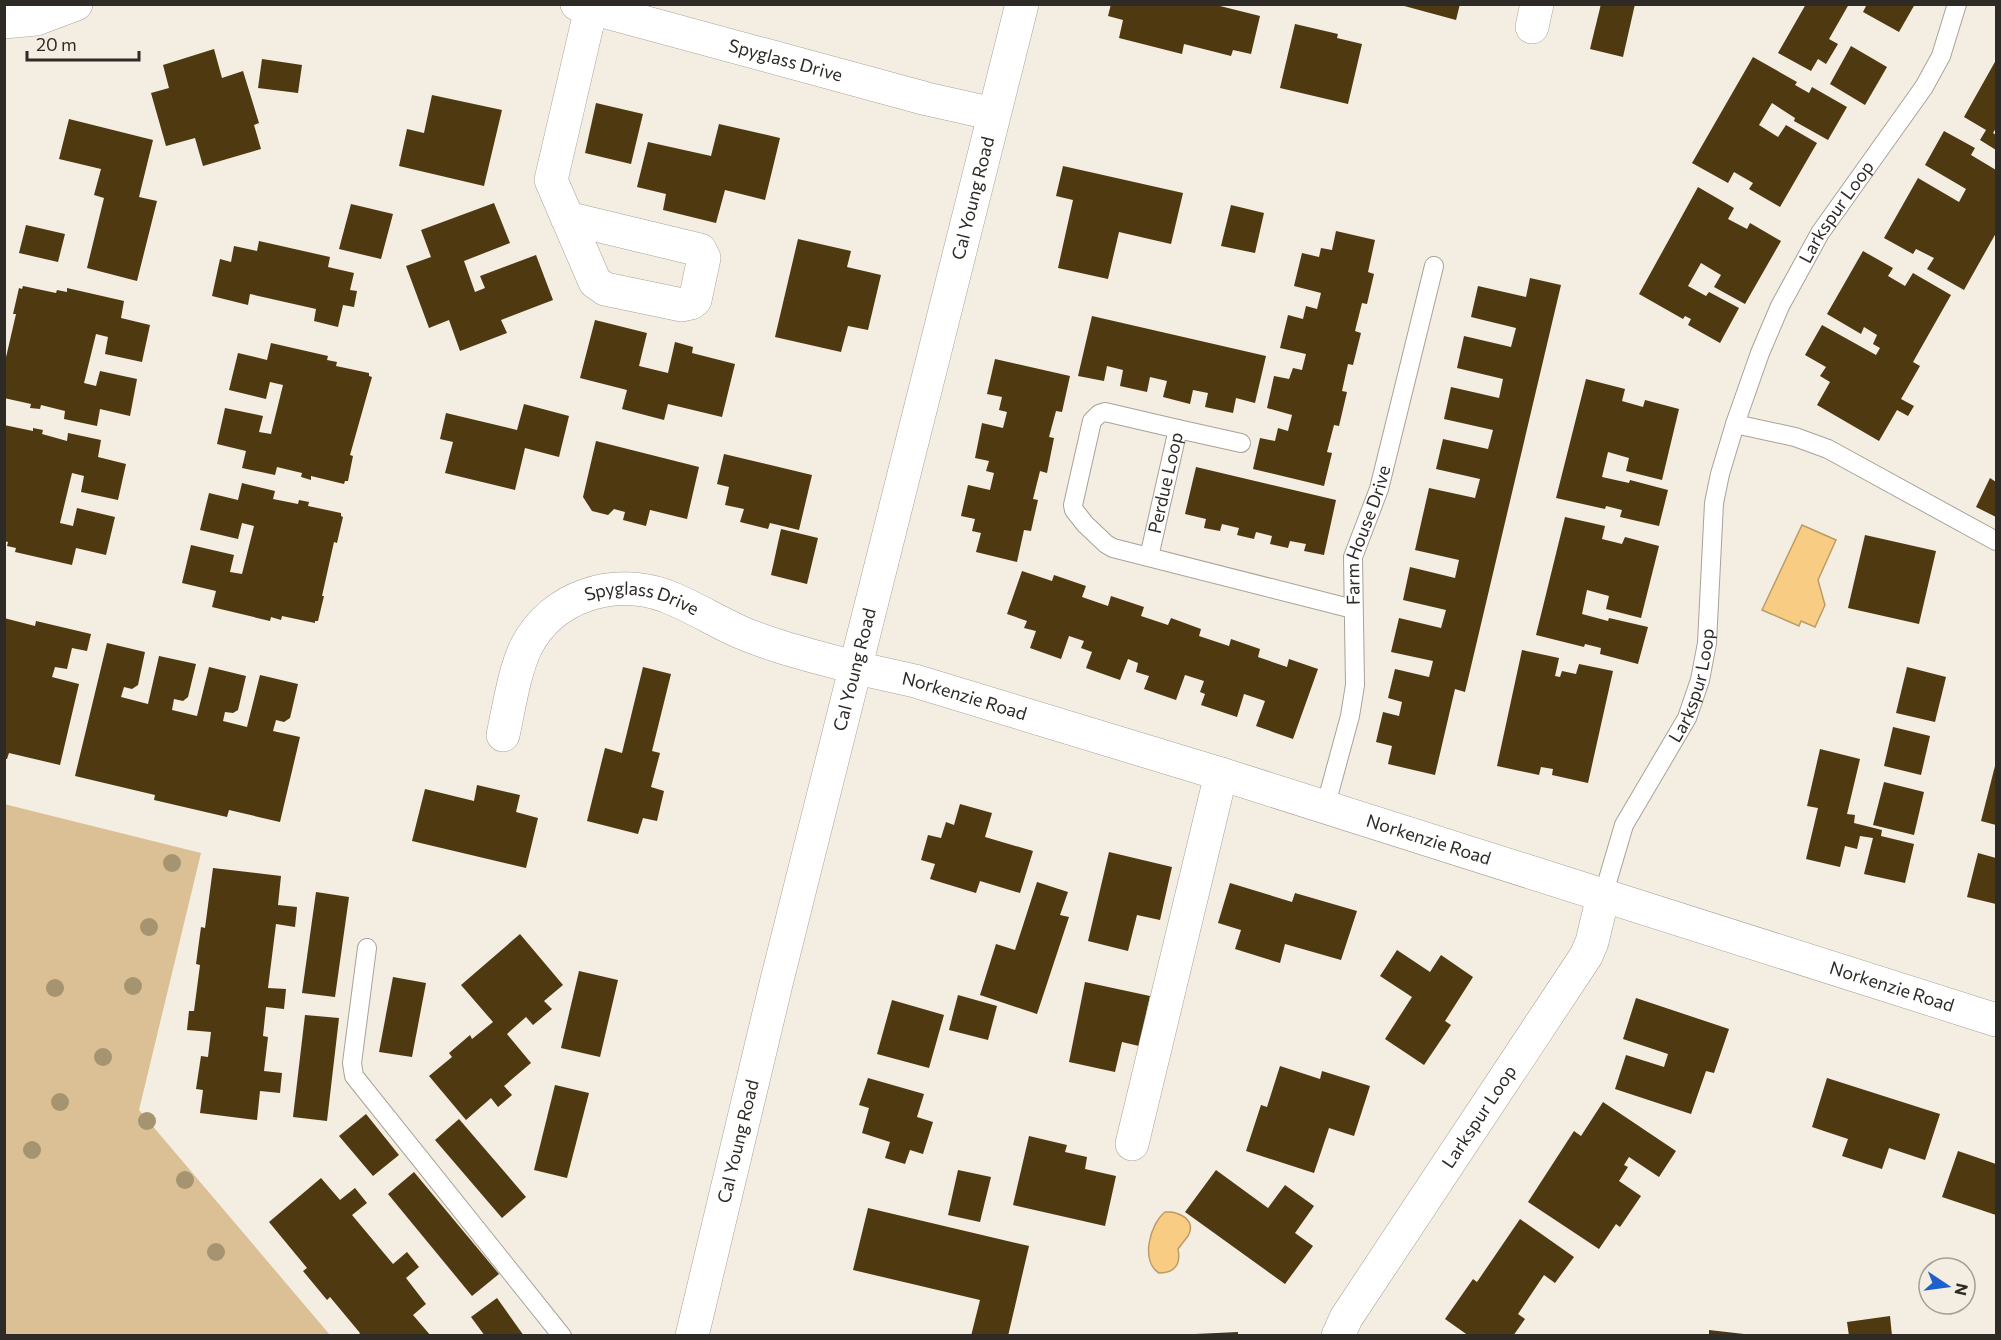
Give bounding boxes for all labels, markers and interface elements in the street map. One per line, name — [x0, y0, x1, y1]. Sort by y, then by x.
scale bar — [27, 24, 140, 62]
text: 20 m — [36, 33, 77, 55]
street label: Spyglass Drive — [726, 34, 845, 86]
street label: Cal Young Road — [946, 134, 998, 262]
street label: Larkspur Loop — [1794, 156, 1878, 267]
street label: Perdue Loop — [1143, 430, 1187, 535]
street label: Farm House Drive — [1341, 463, 1394, 605]
street label: Spyglass Drive — [582, 577, 703, 619]
street label: Cal Young Road — [828, 605, 880, 733]
street label: Larkspur Loop — [1663, 628, 1718, 746]
street label: Norkenzie Road — [900, 666, 1030, 724]
street label: Norkenzie Road — [1364, 809, 1494, 869]
street label: Norkenzie Road — [1827, 956, 1957, 1016]
street label: Larkspur Loop — [1437, 1061, 1520, 1172]
street label: Cal Young Road — [712, 1077, 763, 1205]
north arrow — [1917, 1256, 1977, 1316]
text: N — [1951, 1282, 1973, 1297]

